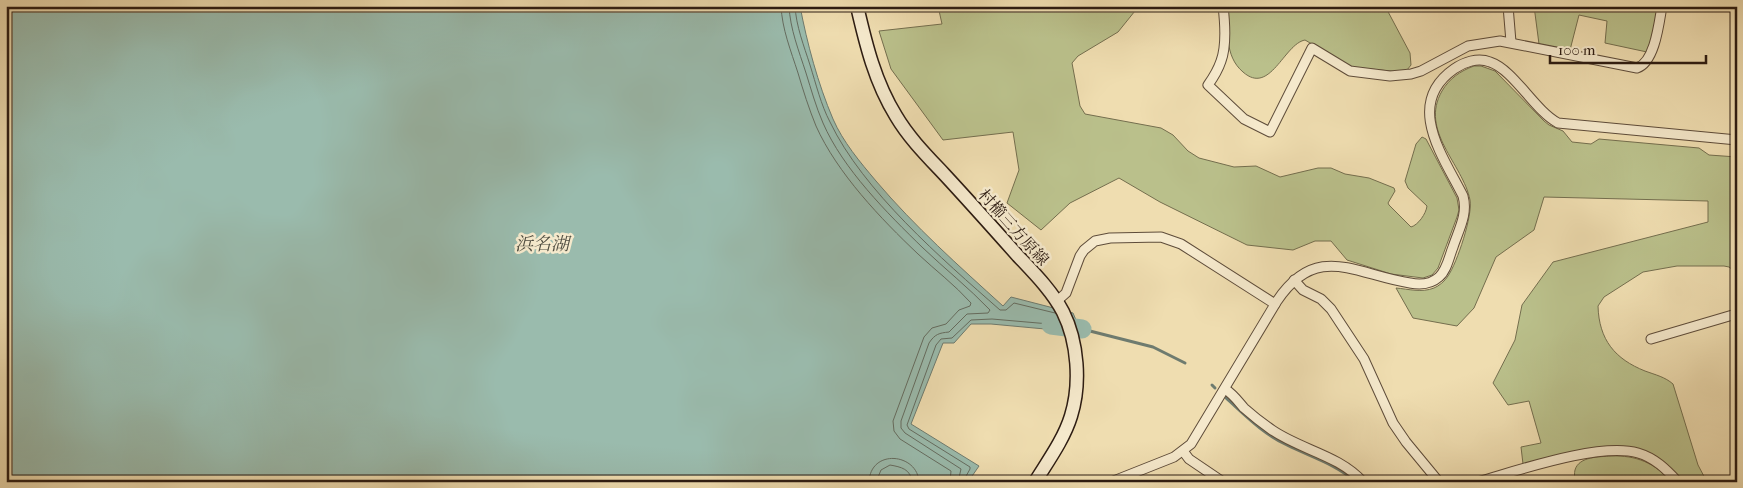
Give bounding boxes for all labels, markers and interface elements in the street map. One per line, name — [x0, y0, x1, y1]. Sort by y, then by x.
scale bar — [1550, 32, 1707, 64]
text: 100 m — [1558, 41, 1596, 59]
street label: 村櫛三方原線 — [974, 185, 1053, 269]
water label: 浜名湖 — [515, 234, 572, 255]

